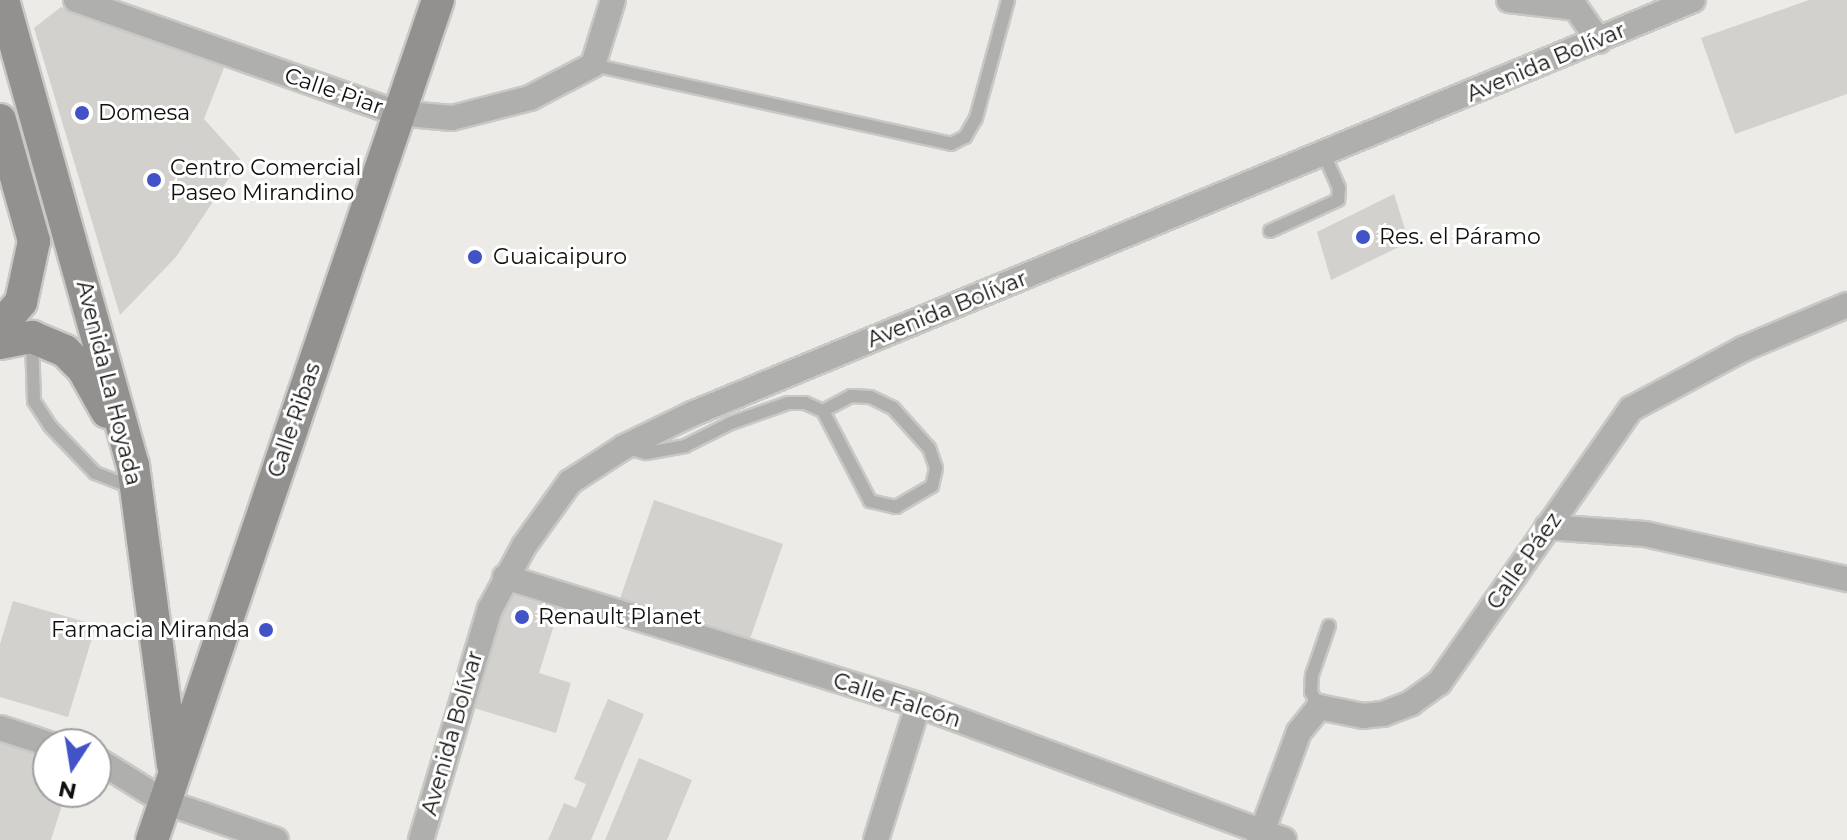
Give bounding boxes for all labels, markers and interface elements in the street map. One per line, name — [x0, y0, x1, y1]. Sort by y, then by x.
street label: Avenida Bolívar — [1463, 17, 1629, 107]
street label: Calle Piar — [281, 62, 387, 120]
place label: Domesa — [98, 100, 190, 126]
marker: Domesa — [73, 104, 91, 122]
place label: Centro Comercial Paseo Mirandino — [170, 154, 361, 206]
marker: Centro Comercial Paseo Mirandino — [145, 171, 163, 189]
place label: Res. el Páramo — [1379, 224, 1541, 250]
marker: Res. el Páramo — [1354, 228, 1372, 246]
place label: Guaicaipuro — [493, 244, 627, 270]
marker: Guaicaipuro — [464, 246, 486, 268]
street label: Avenida Bolívar — [863, 265, 1031, 353]
street label: Avenida La Hoyada — [71, 278, 147, 488]
street label: Calle Ribas — [262, 359, 326, 481]
street label: Calle Páez — [1481, 507, 1567, 615]
place label: Renault Planet — [538, 604, 702, 630]
marker: Renault Planet — [513, 608, 531, 626]
place label: Farmacia Miranda — [51, 617, 250, 643]
marker: Farmacia Miranda — [257, 621, 275, 639]
street label: Avenida Bolívar — [416, 648, 488, 818]
street label: Calle Falcón — [830, 667, 964, 733]
north arrow — [32, 728, 112, 808]
text: N — [56, 775, 79, 805]

